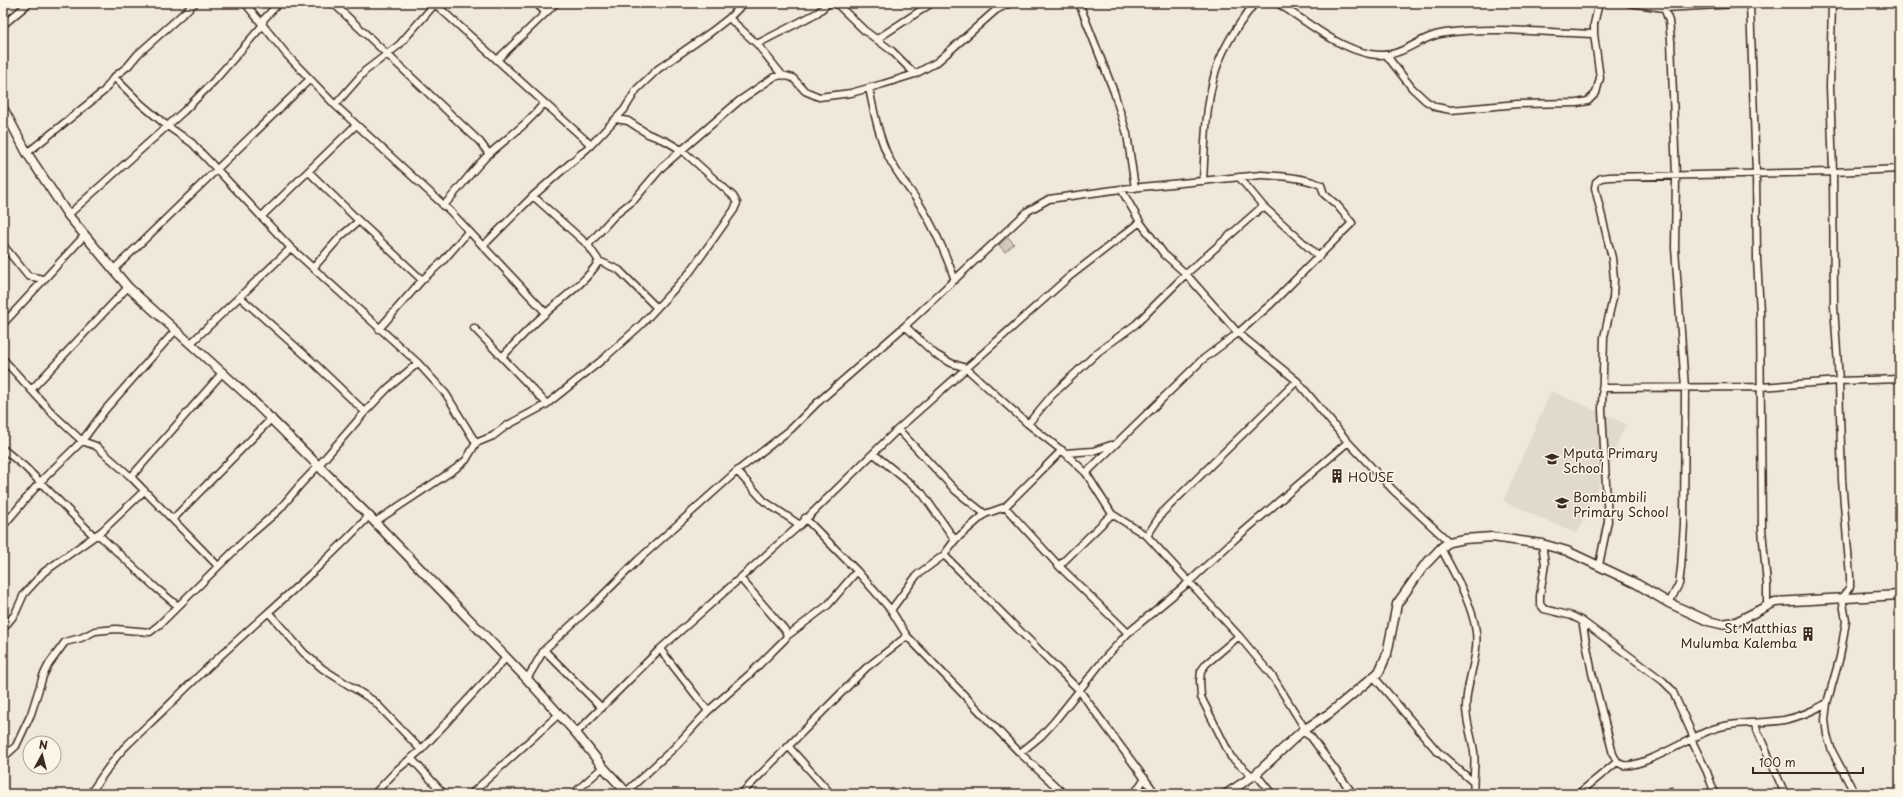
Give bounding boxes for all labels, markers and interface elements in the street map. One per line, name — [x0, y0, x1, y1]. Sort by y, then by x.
place label: Mputa Primary School — [1563, 443, 1658, 477]
school or university icon: Mputa Primary School — [1544, 451, 1560, 467]
place label: HOUSE — [1348, 467, 1394, 486]
building icon: HOUSE — [1329, 468, 1345, 484]
place label: Bombambili Primary School — [1573, 487, 1669, 521]
school or university icon: Bombambili Primary School — [1554, 495, 1570, 511]
place label: St Matthias Mulumba Kalemba — [1680, 618, 1798, 652]
building icon: St Matthias Mulumba Kalemba — [1800, 626, 1816, 642]
north arrow — [22, 735, 62, 775]
text: N — [38, 736, 49, 754]
scale bar — [1753, 749, 1863, 775]
text: 100 m — [1759, 753, 1796, 771]

